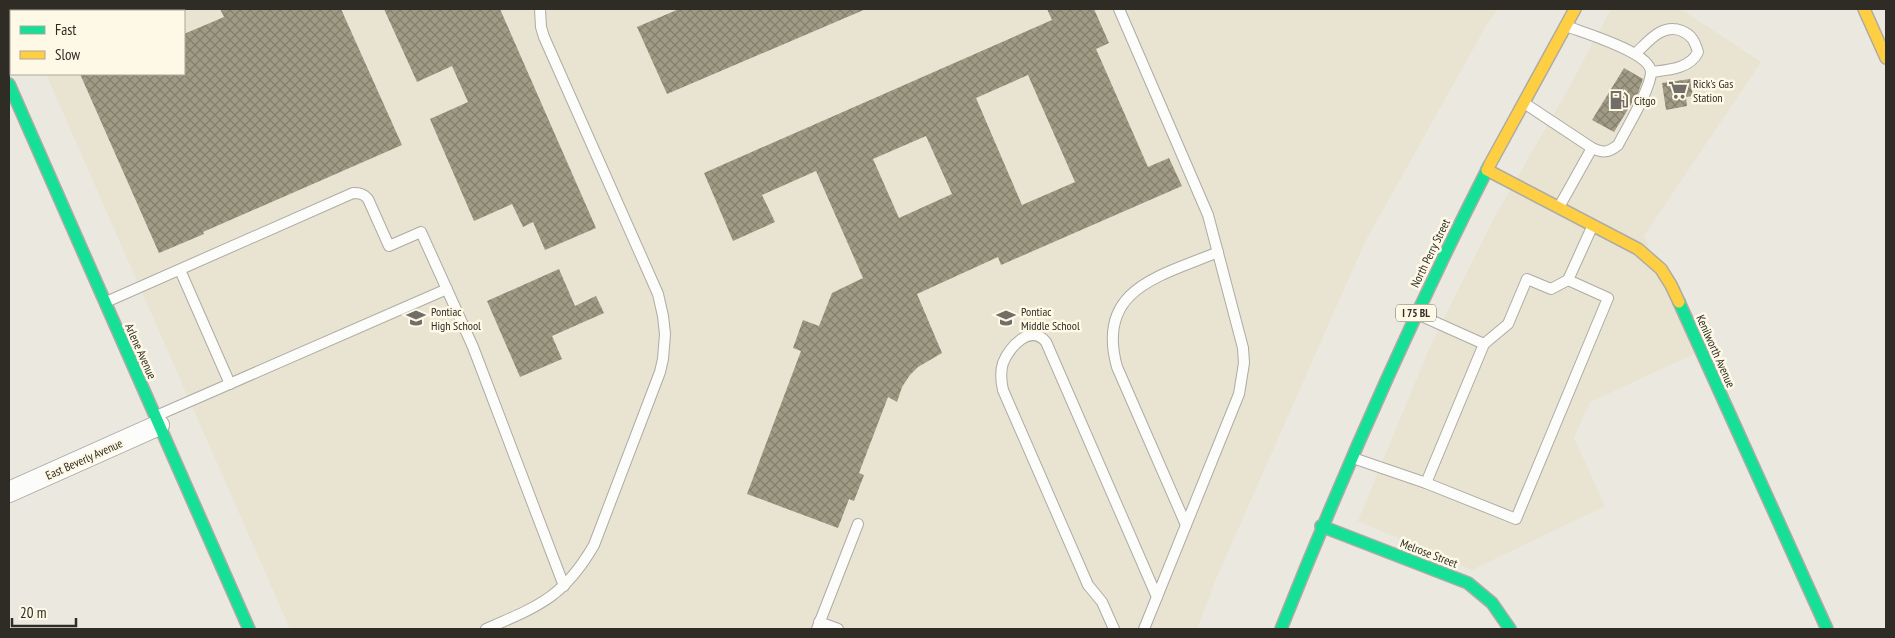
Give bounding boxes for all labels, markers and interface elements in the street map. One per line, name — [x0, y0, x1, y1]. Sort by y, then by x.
legend — [10, 10, 185, 75]
text: Fast — [55, 20, 76, 39]
text: Slow — [55, 45, 80, 64]
place label: Rick's Gas Station — [1693, 76, 1733, 105]
supermarket icon: Rick's Gas Station — [1667, 79, 1689, 101]
fuel station icon: Citgo — [1608, 89, 1630, 111]
place label: Citgo — [1634, 93, 1656, 108]
street label: North Perry Street — [1407, 216, 1453, 290]
place label: Pontiac High School — [431, 304, 481, 333]
place label: Pontiac Middle School — [1021, 304, 1080, 333]
road number: I 75 BL — [1396, 304, 1436, 322]
school or university icon: Pontiac High School — [405, 307, 427, 329]
school or university icon: Pontiac Middle School — [995, 307, 1017, 329]
street label: Kenilworth Avenue — [1693, 312, 1739, 390]
street label: Arlene Avenue — [122, 321, 160, 381]
street label: East Beverly Avenue — [43, 435, 125, 483]
street label: Melrose Street — [1398, 535, 1460, 571]
scale bar — [12, 596, 76, 628]
text: 20 m — [20, 603, 46, 622]

